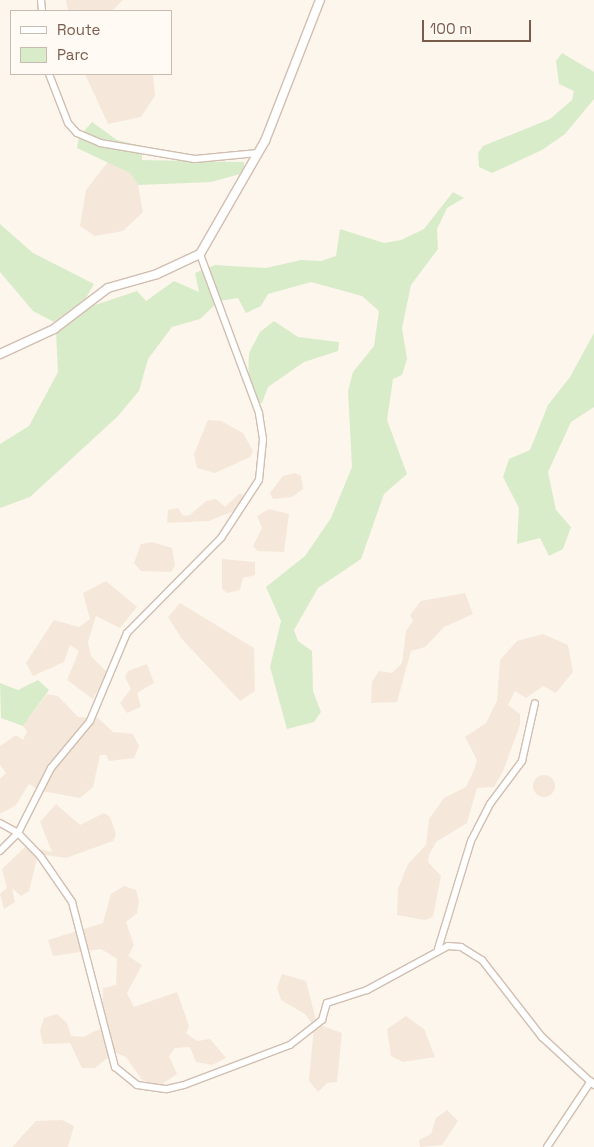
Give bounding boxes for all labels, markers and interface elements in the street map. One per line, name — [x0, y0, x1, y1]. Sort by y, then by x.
legend — [10, 10, 172, 75]
scale bar — [424, 10, 533, 42]
text: 100 m — [430, 19, 472, 38]
text: Route — [57, 20, 100, 39]
text: Parc — [57, 45, 89, 64]

